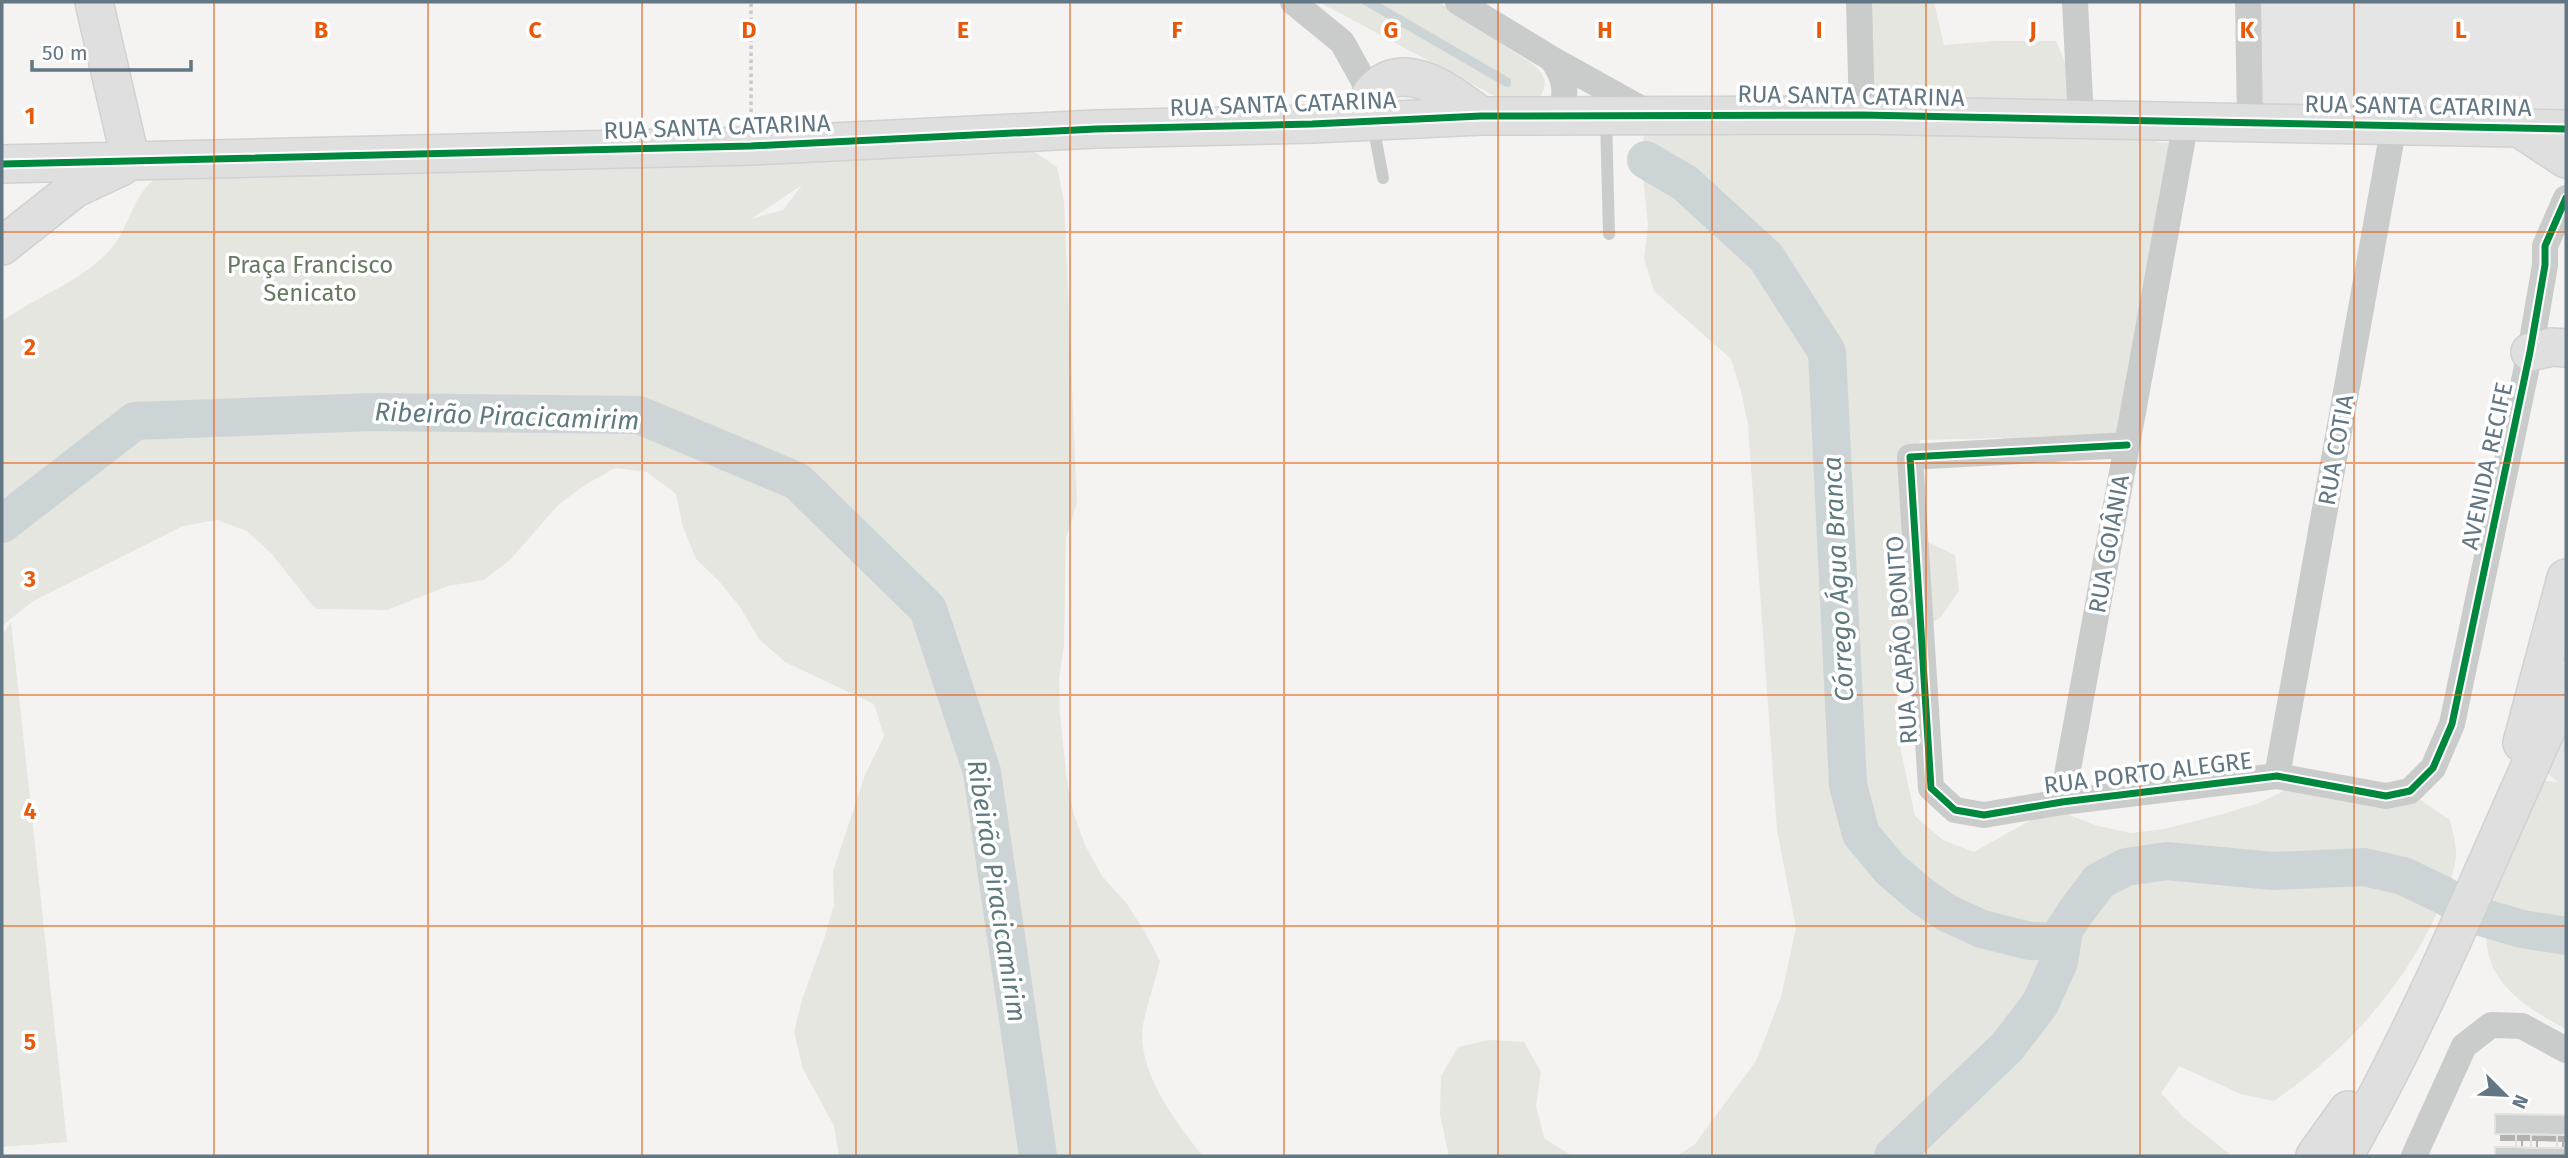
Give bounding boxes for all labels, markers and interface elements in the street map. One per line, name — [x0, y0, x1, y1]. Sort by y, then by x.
text: B — [314, 16, 328, 44]
text: C — [528, 16, 542, 44]
text: D — [742, 16, 757, 44]
text: E — [957, 16, 969, 44]
text: F — [1171, 16, 1183, 44]
text: G — [1384, 16, 1398, 44]
text: H — [1597, 16, 1613, 44]
text: I — [1816, 16, 1822, 44]
text: J — [2028, 16, 2037, 44]
text: K — [2240, 16, 2255, 44]
text: L — [2455, 16, 2467, 44]
scale bar — [32, 28, 191, 72]
text: 50 m — [42, 40, 88, 66]
street label: RUA SANTA CATARINA — [1737, 80, 1965, 112]
street label: RUA SANTA CATARINA — [1169, 86, 1397, 122]
street label: RUA SANTA CATARINA — [2304, 90, 2532, 122]
text: 1 — [25, 102, 35, 130]
street label: RUA SANTA CATARINA — [603, 109, 831, 145]
park label: Praça Francisco Senicato — [227, 251, 393, 307]
text: 2 — [24, 333, 36, 361]
street label: AVENIDA RECIFE — [2456, 380, 2518, 552]
street label: RUA COTIA — [2312, 392, 2360, 508]
water label: Ribeirão Piracicamirim — [374, 396, 640, 437]
water label: Córrego Água Branca — [1817, 456, 1860, 702]
street label: RUA GOIÂNIA — [2083, 472, 2135, 615]
street label: RUA CAPÃO BONITO — [1881, 535, 1923, 745]
text: 3 — [23, 565, 36, 593]
street label: RUA PORTO ALEGRE — [2042, 746, 2254, 800]
water label: Ribeirão Piracicamirim — [960, 758, 1033, 1024]
text: 4 — [24, 797, 37, 825]
text: 5 — [24, 1028, 36, 1056]
north arrow — [2470, 1060, 2540, 1130]
text: N — [2507, 1091, 2533, 1112]

